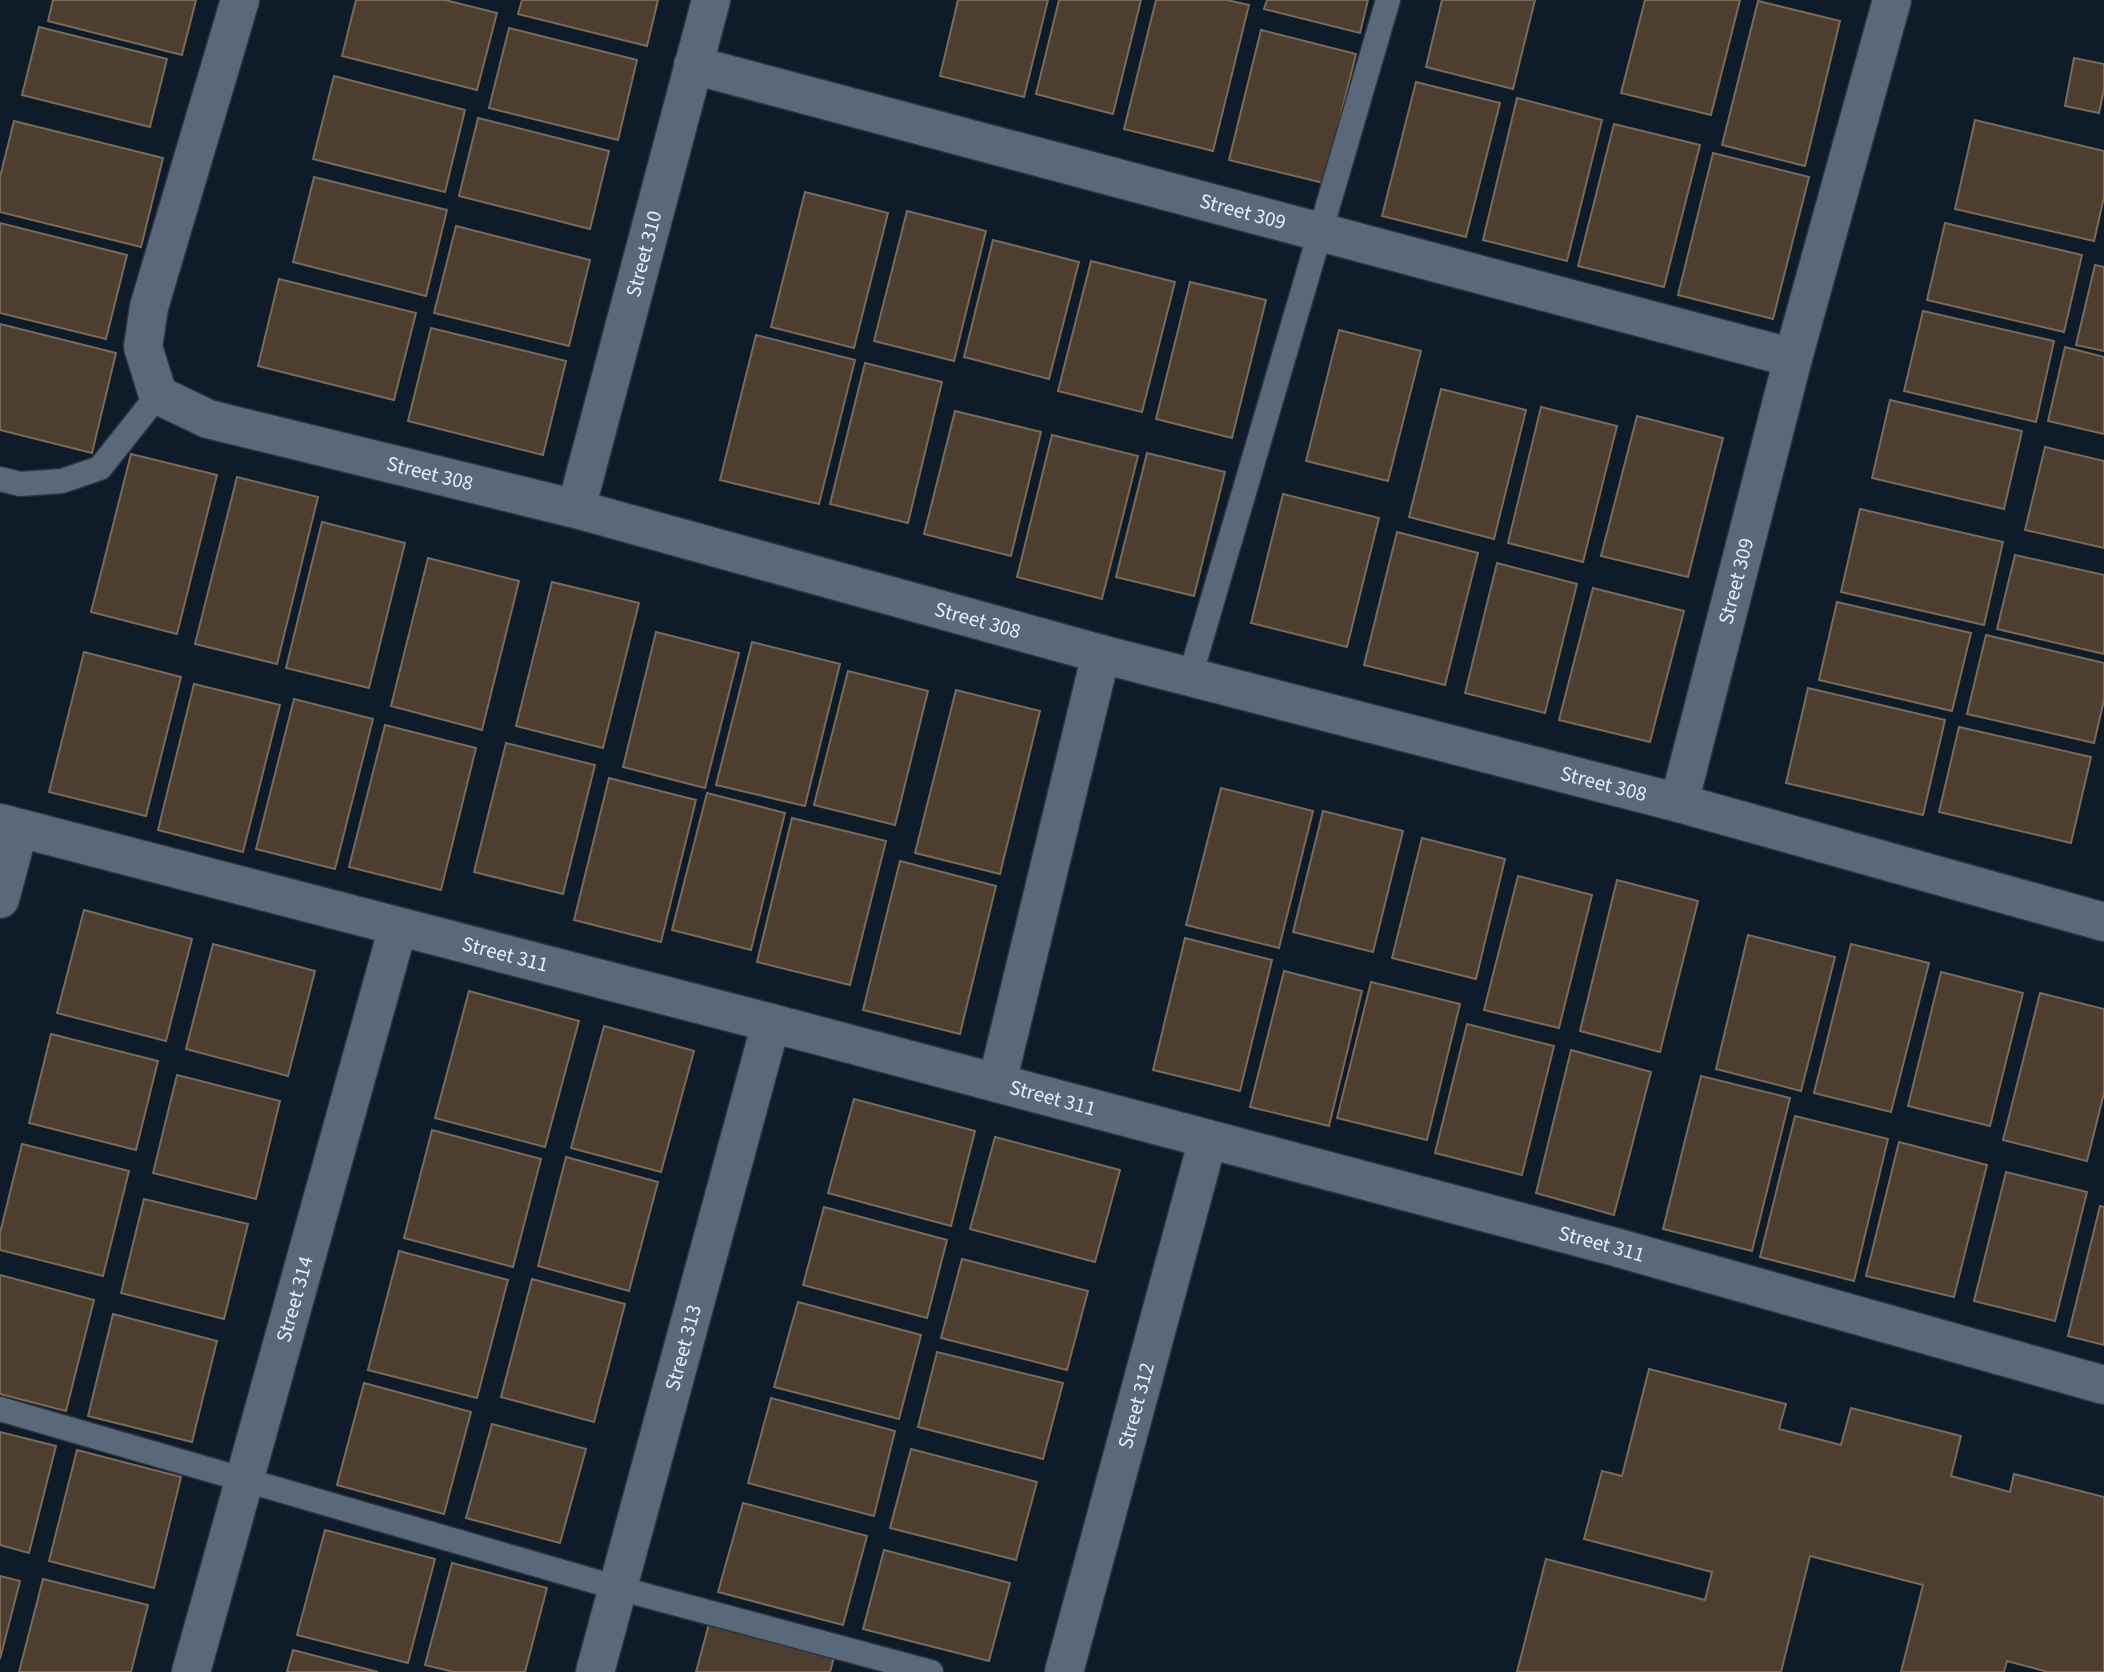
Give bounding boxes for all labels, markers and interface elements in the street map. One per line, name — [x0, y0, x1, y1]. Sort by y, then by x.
street label: Street 309 — [1196, 186, 1289, 237]
street label: Street 310 — [618, 207, 669, 300]
street label: Street 308 — [384, 448, 476, 498]
street label: Street 309 — [1710, 535, 1761, 628]
street label: Street 308 — [931, 594, 1024, 646]
street label: Street 308 — [1557, 758, 1650, 809]
street label: Street 311 — [459, 928, 552, 980]
street label: Street 311 — [1006, 1072, 1099, 1124]
street label: Street 311 — [1555, 1218, 1648, 1270]
street label: Street 314 — [268, 1253, 321, 1346]
street label: Street 313 — [657, 1301, 709, 1394]
street label: Street 312 — [1110, 1359, 1162, 1452]

